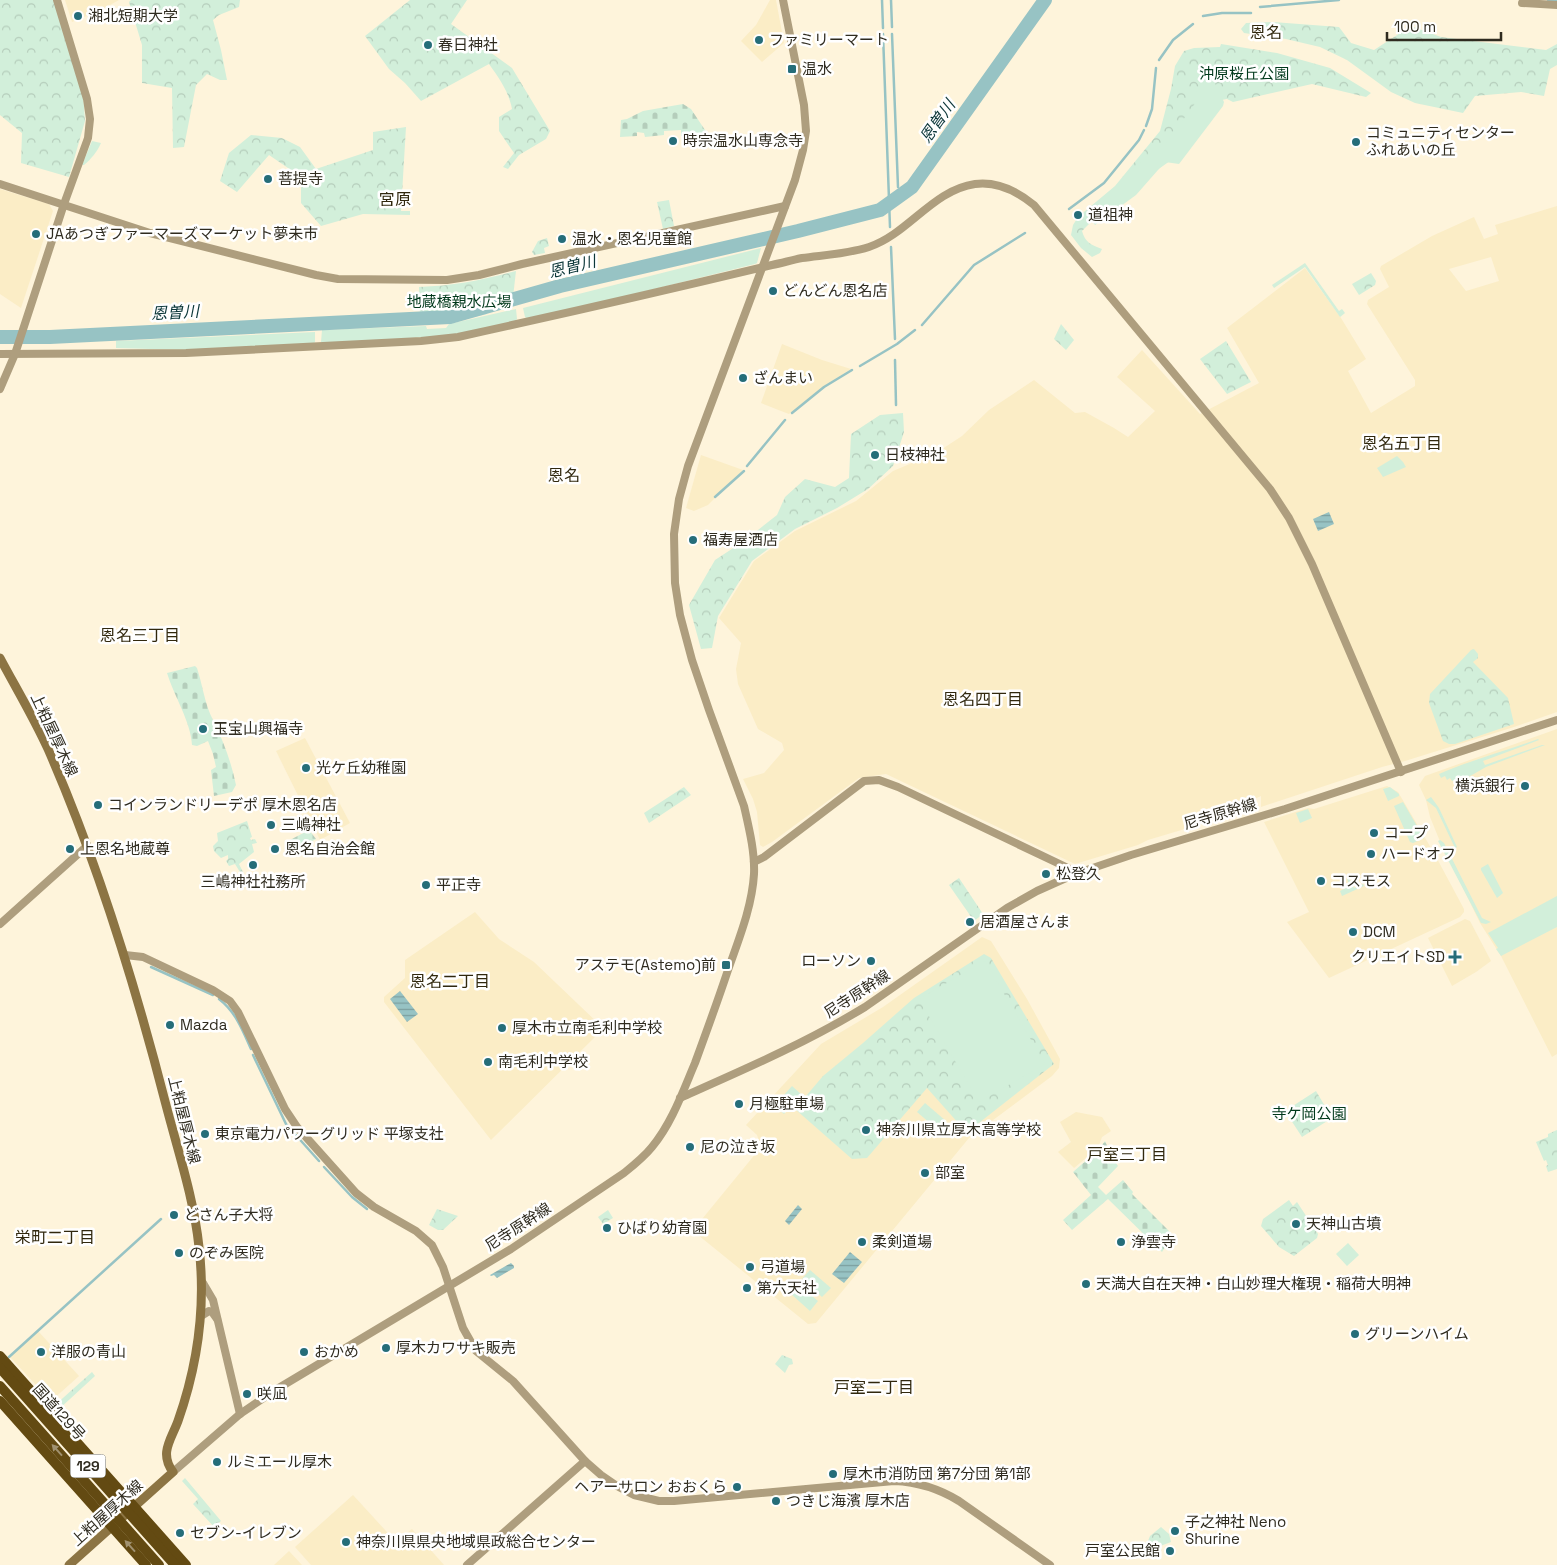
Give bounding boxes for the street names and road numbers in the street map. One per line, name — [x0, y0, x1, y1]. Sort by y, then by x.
street label: 上粕屋厚木線 — [27, 690, 82, 780]
street label: 尼寺原幹線 — [1181, 794, 1259, 833]
street label: 尼寺原幹線 — [820, 965, 893, 1022]
street label: 上粕屋厚木線 — [164, 1074, 205, 1166]
street label: 尼寺原幹線 — [481, 1198, 554, 1255]
street label: 国道129号 — [29, 1379, 90, 1444]
road number: 129 — [70, 1454, 106, 1478]
street label: 上粕屋厚木線 — [67, 1475, 146, 1550]

